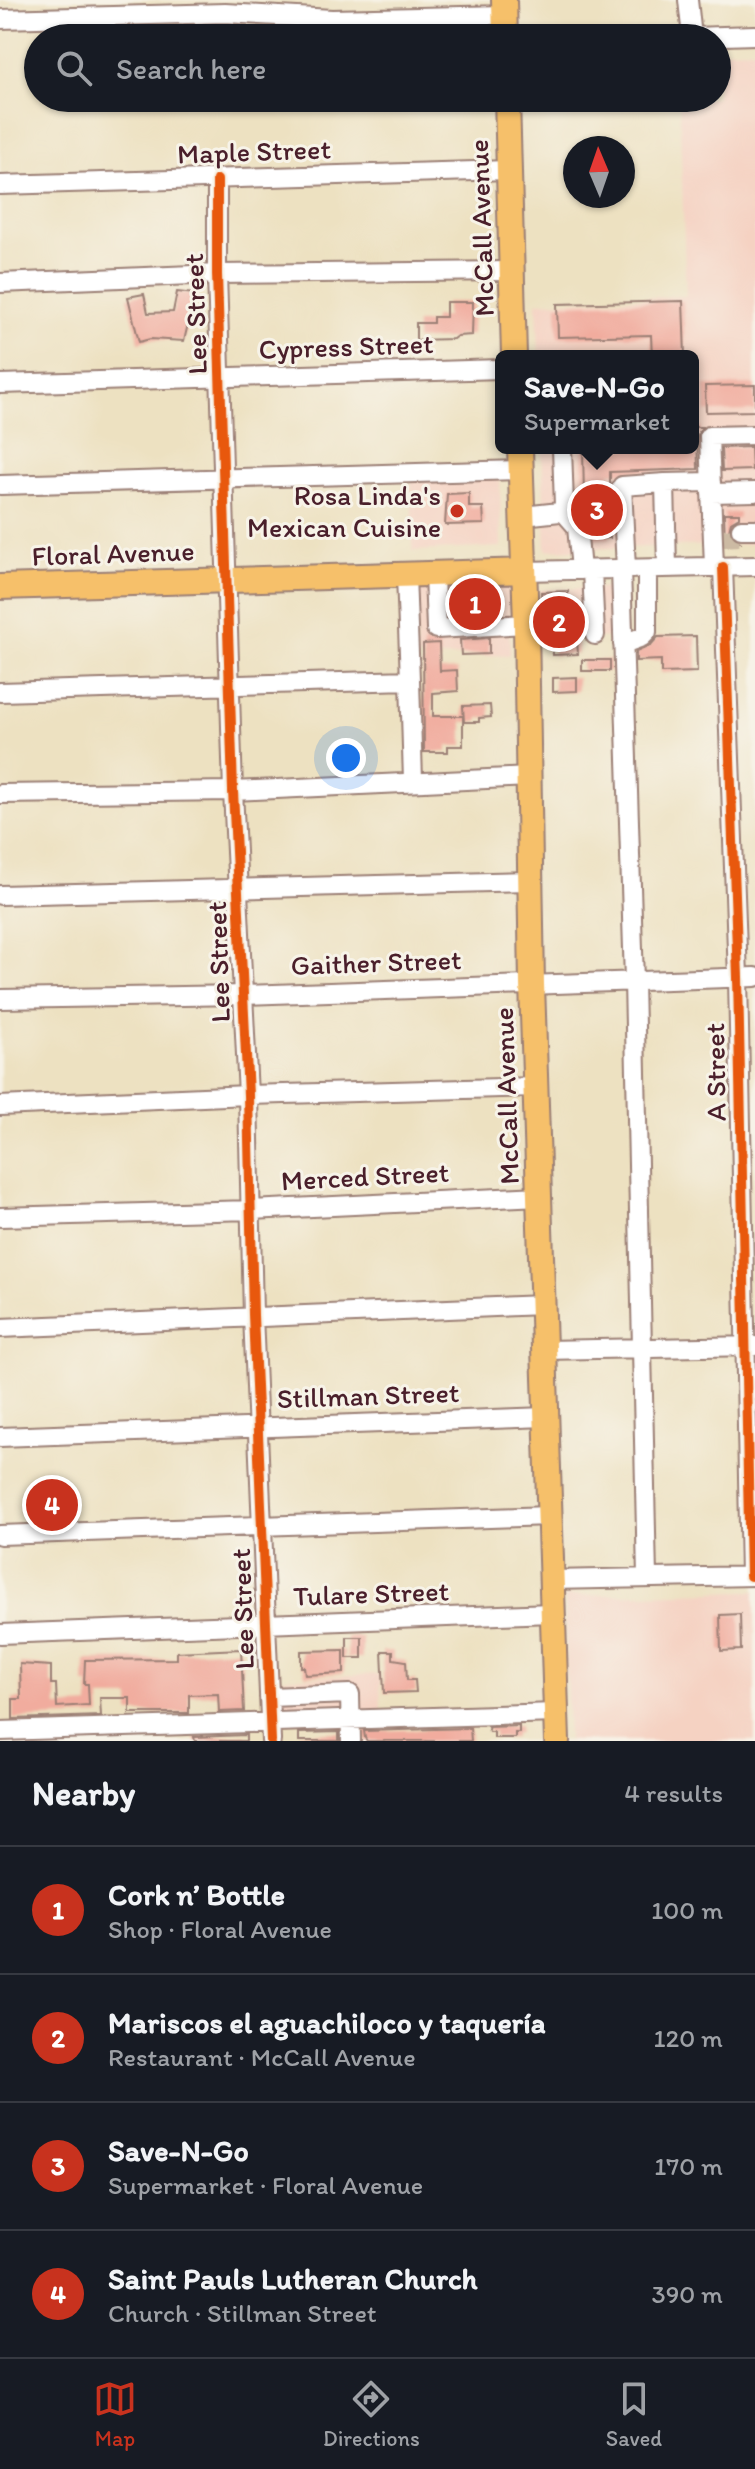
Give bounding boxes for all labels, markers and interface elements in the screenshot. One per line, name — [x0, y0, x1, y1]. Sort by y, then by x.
search box — [24, 24, 731, 112]
icon: search — [52, 46, 96, 90]
text: Search here — [116, 50, 266, 87]
street label: Maple Street — [177, 131, 331, 171]
north arrow — [563, 136, 635, 208]
street label: McCall Avenue — [461, 139, 501, 317]
street label: Lee Street — [176, 253, 214, 375]
street label: Cypress Street — [258, 326, 434, 366]
popup — [495, 350, 699, 454]
text: Save-N-Go — [524, 368, 665, 405]
text: Supermarket — [524, 405, 670, 437]
place label: Rosa Linda's Mexican Cuisine — [247, 478, 441, 544]
pin: 3 — [571, 480, 623, 540]
marker: Rosa Linda's Mexican Cuisine — [448, 502, 466, 520]
street label: Floral Avenue — [31, 533, 195, 573]
pin: 1 — [449, 574, 501, 634]
pin: 2 — [533, 592, 585, 652]
your location — [326, 738, 366, 778]
street label: Lee Street — [199, 901, 237, 1023]
street label: Gaither Street — [290, 942, 462, 982]
street label: McCall Avenue — [486, 1007, 526, 1185]
street label: A Street — [697, 1023, 733, 1121]
street label: Merced Street — [280, 1155, 450, 1197]
street label: Stillman Street — [276, 1375, 460, 1415]
pin: 4 — [26, 1475, 78, 1535]
street label: Lee Street — [223, 1548, 261, 1670]
street label: Tulare Street — [293, 1573, 449, 1613]
text: Nearby — [32, 1773, 135, 1814]
text: 4 results — [624, 1777, 723, 1809]
text: Cork n’ Bottle — [108, 1876, 285, 1913]
text: 1 — [52, 1894, 64, 1926]
text: 100 m — [651, 1894, 723, 1926]
text: Shop · Floral Avenue — [108, 1913, 332, 1945]
text: Mariscos el aguachiloco y taquería — [108, 2004, 546, 2041]
text: 2 — [51, 2022, 65, 2054]
text: 120 m — [654, 2022, 723, 2054]
text: Restaurant · McCall Avenue — [108, 2041, 416, 2073]
text: Save-N-Go — [108, 2132, 249, 2169]
text: 3 — [51, 2150, 65, 2182]
text: 170 m — [654, 2150, 723, 2182]
text: Supermarket · Floral Avenue — [108, 2169, 423, 2201]
text: Saint Pauls Lutheran Church — [108, 2260, 478, 2297]
text: 4 — [50, 2278, 66, 2310]
text: 390 m — [651, 2278, 723, 2310]
text: Church · Stillman Street — [108, 2297, 377, 2329]
tab: Map — [93, 2377, 137, 2452]
tab: Directions — [323, 2377, 420, 2452]
tab: Saved — [606, 2377, 662, 2452]

